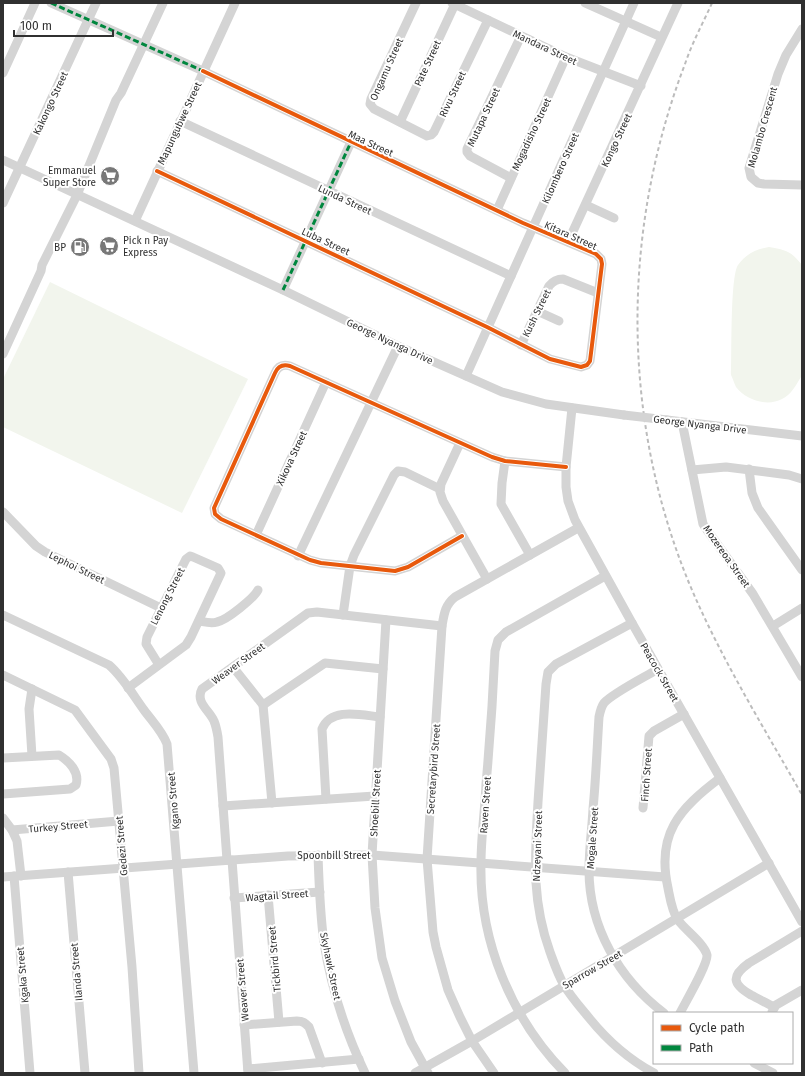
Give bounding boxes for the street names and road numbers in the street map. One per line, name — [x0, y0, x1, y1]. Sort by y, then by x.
street label: Mandara Street — [511, 28, 579, 68]
street label: Ongamu Street — [368, 36, 406, 103]
street label: Pate Street — [412, 38, 444, 88]
street label: Kakongo Street — [31, 69, 71, 137]
street label: Rivu Street — [437, 69, 469, 119]
street label: Mapungubwe Street — [155, 80, 205, 167]
street label: Molambo Crescent — [746, 85, 780, 169]
street label: Mutapa Street — [465, 86, 503, 149]
street label: Mogadisho Street — [510, 96, 554, 173]
street label: Kongo Street — [599, 111, 635, 169]
street label: Maa Street — [346, 128, 395, 160]
street label: Kilombero Street — [540, 131, 582, 206]
street label: Lunda Street — [316, 182, 374, 218]
street label: Kitara Street — [542, 219, 599, 253]
street label: Luba Street — [300, 226, 352, 258]
street label: Kush Street — [520, 287, 554, 339]
street label: George Nyanga Drive — [344, 317, 435, 367]
street label: George Nyanga Drive — [653, 413, 747, 437]
street label: Xikova Street — [274, 429, 310, 488]
street label: Mozereoa Street — [700, 523, 752, 590]
street label: Lephoi Street — [47, 549, 107, 587]
street label: Lenong Street — [148, 565, 188, 627]
street label: Weaver Street — [210, 640, 268, 687]
street label: Peacock Street — [637, 641, 681, 705]
street label: Secretarybird Street — [425, 723, 443, 815]
street label: Finch Street — [639, 748, 655, 802]
street label: Shoebill Street — [368, 769, 384, 837]
street label: Kgano Street — [165, 771, 182, 830]
street label: Raven Street — [478, 776, 494, 834]
street label: Mogale Street — [585, 806, 601, 869]
street label: Ndzeyani Street — [531, 810, 545, 882]
street label: Gedezi Street — [113, 815, 131, 876]
street label: Turkey Street — [28, 818, 89, 836]
street label: Spoonbill Street — [297, 850, 371, 862]
street label: Wagtail Street — [245, 888, 309, 904]
street label: Tickbird Street — [266, 925, 284, 992]
street label: Skyhawk Street — [317, 931, 343, 1001]
street label: Ilanda Street — [68, 942, 86, 1001]
street label: Kgaka Street — [15, 946, 31, 1004]
street label: Sparrow Street — [561, 948, 625, 992]
street label: Weaver Street — [234, 958, 252, 1022]

